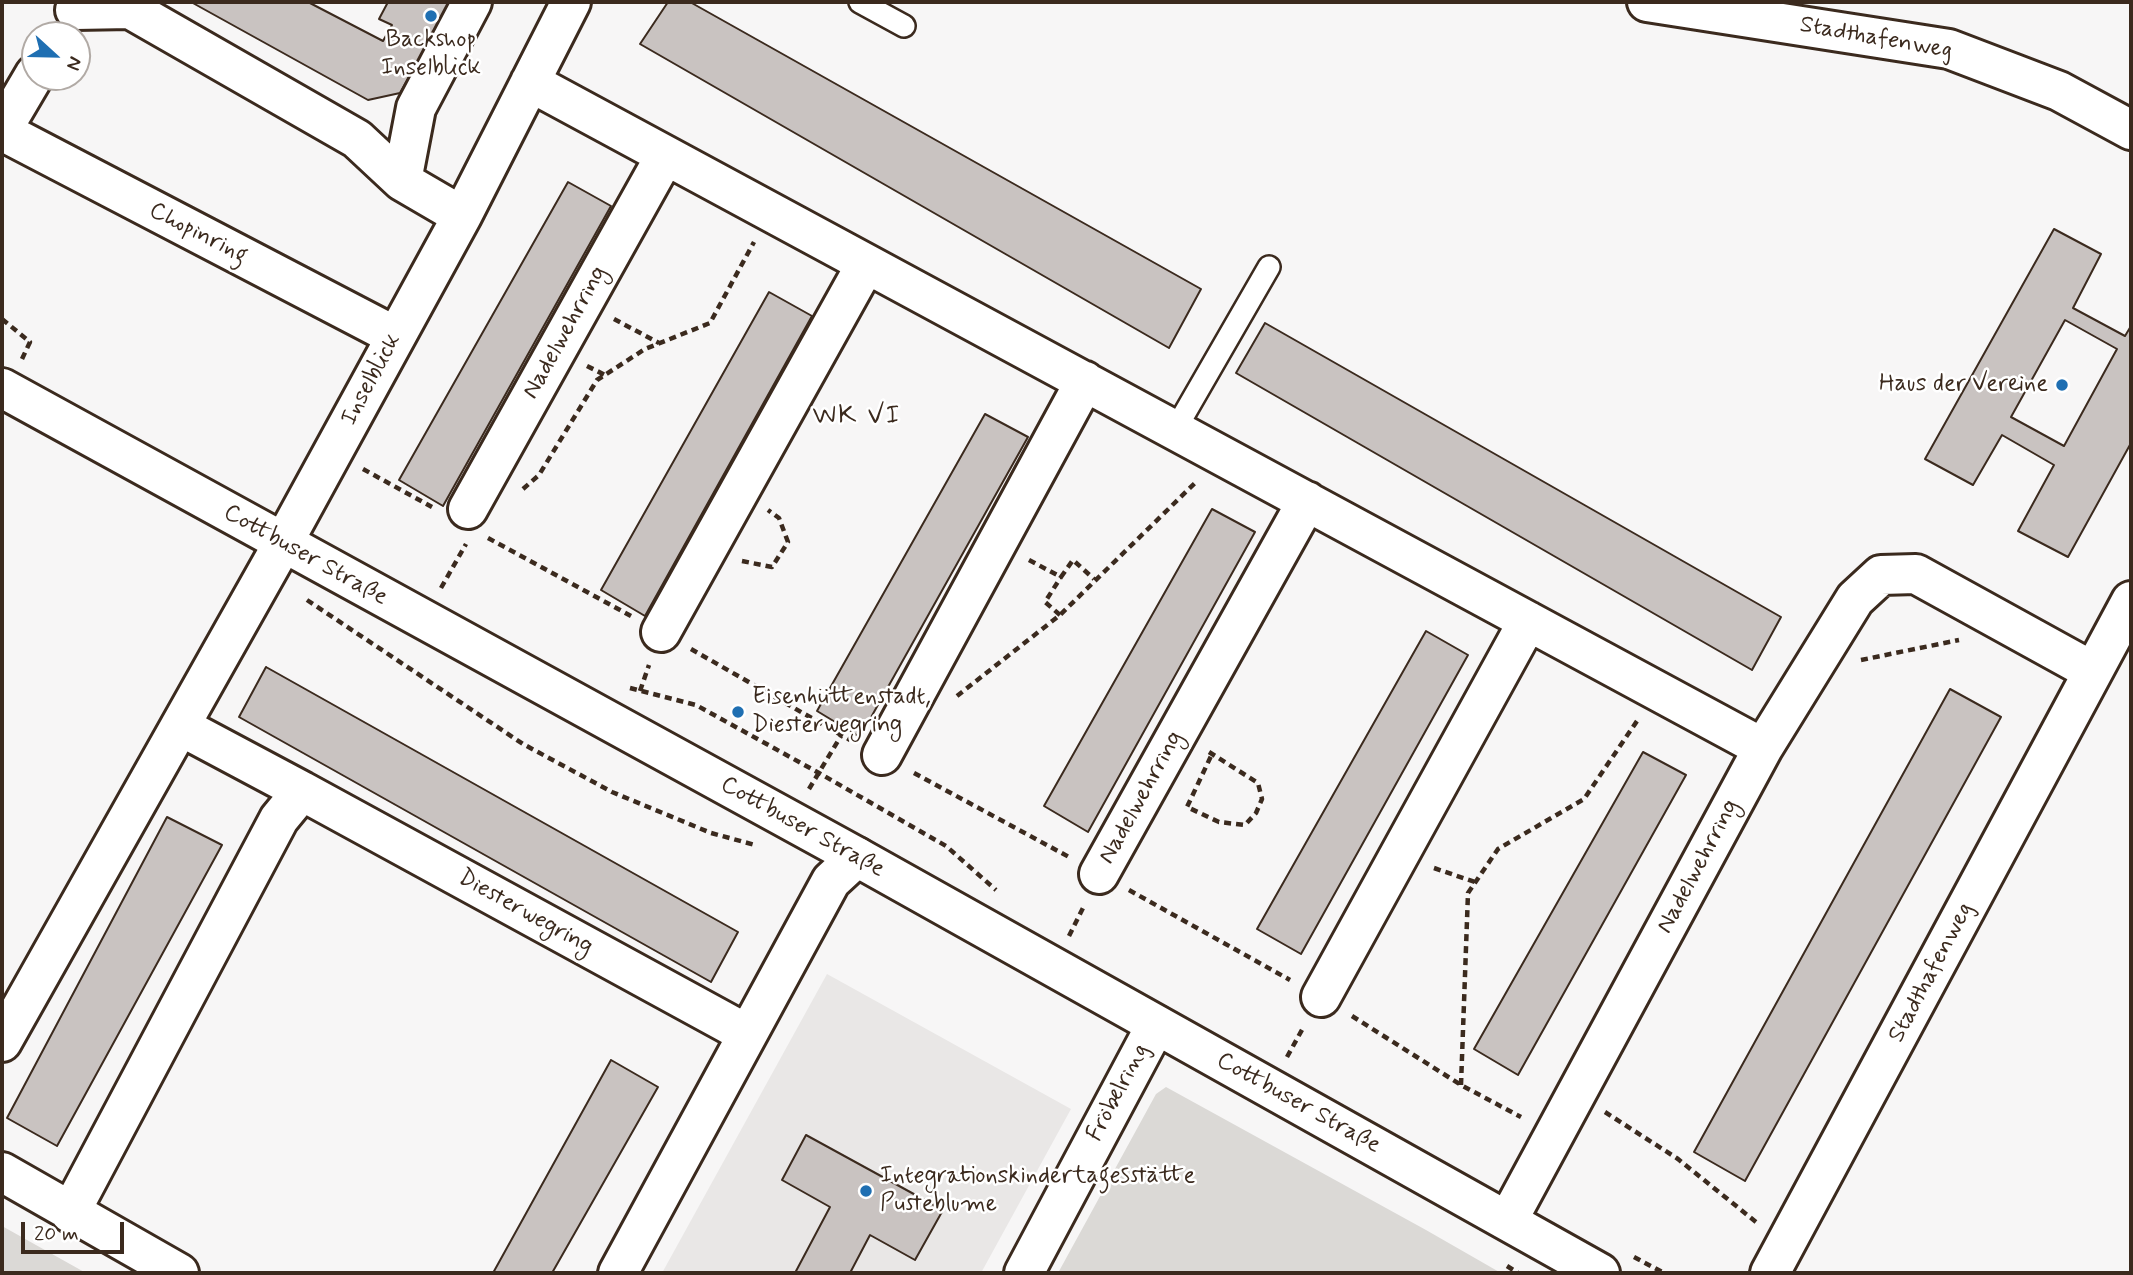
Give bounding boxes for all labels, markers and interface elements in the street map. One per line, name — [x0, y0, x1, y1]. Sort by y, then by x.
marker: Backshop Inselblick — [423, 8, 439, 24]
street label: Stadthafenweg — [1797, 11, 1955, 67]
north arrow — [21, 21, 91, 91]
place label: Backshop Inselblick — [381, 27, 481, 83]
text: N — [60, 53, 88, 74]
street label: Chopinring — [144, 197, 252, 271]
street label: Nadelwehrring — [518, 261, 614, 405]
street label: Inselblick — [336, 329, 408, 431]
place label: Haus der Vereine — [1879, 371, 2048, 399]
marker: Haus der Vereine — [2054, 377, 2070, 393]
district label: WK VI — [814, 402, 900, 434]
street label: Cottbuser Straße — [218, 499, 392, 613]
place label: Eisenhüttenstadt, Diesterwegring — [752, 684, 931, 740]
marker: Eisenhüttenstadt, Diesterwegring — [730, 704, 746, 720]
street label: Nadelwehrring — [1094, 726, 1190, 870]
street label: Cottbuser Straße — [715, 771, 889, 885]
street label: Nadelwehrring — [1652, 795, 1746, 939]
street label: Diesterwegring — [452, 864, 598, 962]
street label: Stadthafenweg — [1883, 898, 1981, 1048]
street label: Fröbelring — [1081, 1039, 1157, 1147]
street label: Cottbuser Straße — [1211, 1047, 1385, 1161]
place label: Integrationskindertagesstätte Pusteblume — [880, 1163, 1195, 1219]
marker: Integrationskindertagesstätte Pusteblume — [858, 1183, 874, 1199]
scale bar — [24, 1208, 128, 1252]
text: 20 m — [34, 1220, 79, 1248]

